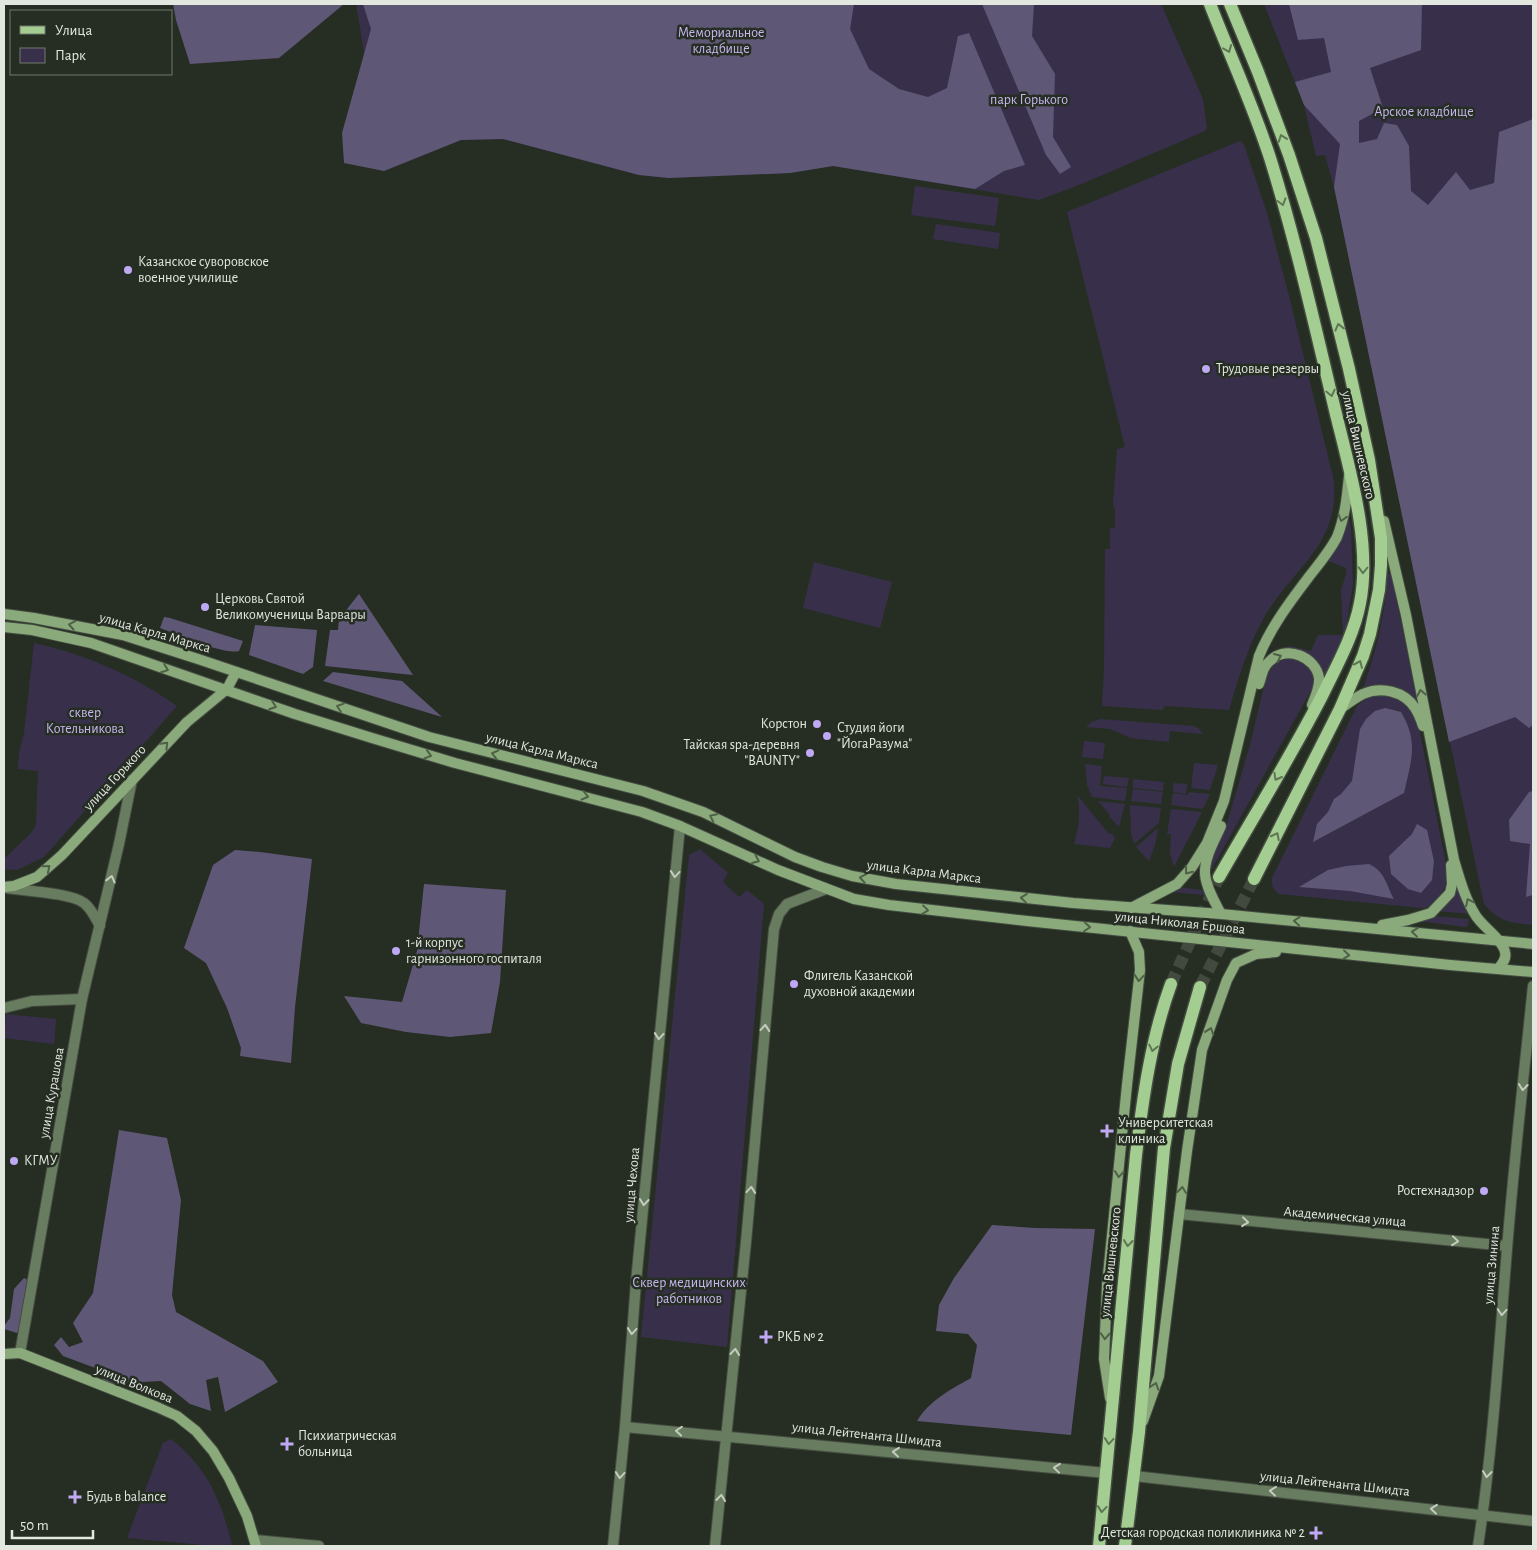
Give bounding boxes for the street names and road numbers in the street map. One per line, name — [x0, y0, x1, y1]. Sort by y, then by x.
street label: улица Вишневского — [1339, 389, 1377, 501]
street label: улица Карла Маркса — [97, 610, 213, 656]
street label: улица Карла Маркса — [483, 730, 600, 772]
street label: улица Горького — [81, 742, 149, 814]
street label: улица Карла Маркса — [865, 858, 983, 886]
street label: улица Николая Ершова — [1113, 909, 1246, 937]
street label: улица Курашова — [37, 1046, 67, 1141]
street label: улица Чехова — [622, 1146, 642, 1224]
street label: Академическая улица — [1283, 1205, 1407, 1229]
street label: улица Вишневского — [1098, 1206, 1124, 1319]
street label: улица Зинина — [1482, 1225, 1502, 1306]
street label: улица Волкова — [92, 1362, 175, 1406]
street label: улица Лейтенанта Шмидта — [790, 1420, 943, 1450]
street label: улица Лейтенанта Шмидта — [1258, 1469, 1411, 1499]

